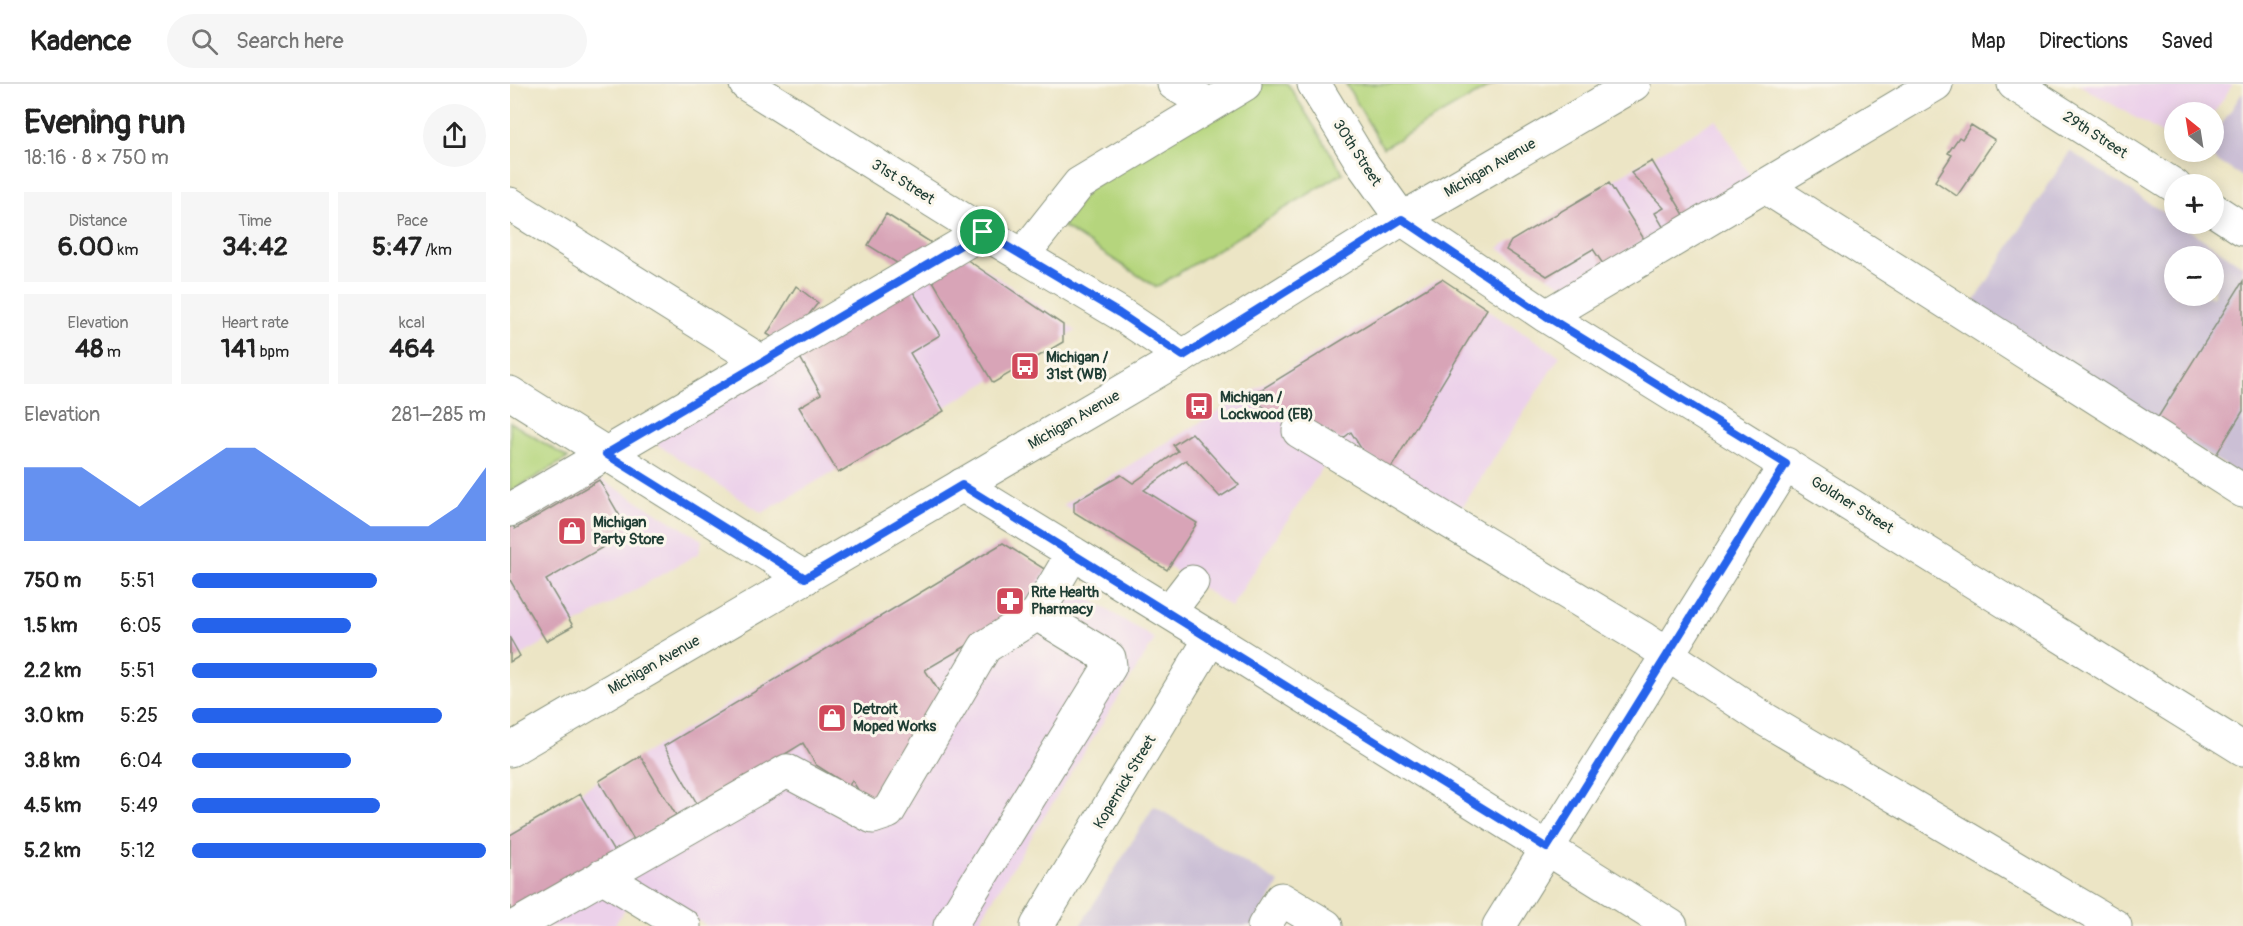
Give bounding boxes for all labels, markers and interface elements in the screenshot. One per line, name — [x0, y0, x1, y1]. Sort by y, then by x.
search box — [167, 14, 587, 68]
text: Kadence — [30, 24, 131, 59]
icon: search — [188, 25, 221, 58]
text: Search here — [236, 27, 343, 55]
text: Map — [1971, 28, 2006, 55]
text: Directions — [2039, 28, 2128, 55]
text: Saved — [2161, 28, 2213, 55]
text: Evening run — [24, 102, 185, 143]
north arrow — [2164, 102, 2224, 162]
map controls — [2164, 102, 2224, 306]
button: share — [423, 104, 486, 167]
street label: 29th Street — [2059, 107, 2132, 163]
street label: 30th Street — [1328, 116, 1386, 191]
street label: Michigan Avenue — [1441, 134, 1540, 202]
text: 18:16 · 8 × 750 m — [24, 145, 169, 170]
street label: 31st Street — [868, 155, 939, 209]
button: + — [2164, 174, 2224, 234]
pin — [957, 206, 1008, 257]
text: Distance — [69, 211, 127, 231]
text: Time — [238, 211, 272, 231]
text: Pace — [396, 211, 428, 231]
icon: arrive — [966, 215, 999, 248]
text: 6.00 — [58, 231, 114, 263]
text: 34:42 — [222, 231, 288, 263]
text: 5:47 — [372, 231, 422, 263]
text: km — [114, 240, 138, 260]
text: /km — [422, 240, 452, 260]
button: − — [2164, 246, 2224, 306]
text: Elevation — [68, 313, 128, 333]
text: Heart rate — [221, 313, 289, 333]
text: kcal — [399, 313, 425, 333]
text: 48 — [75, 333, 103, 365]
text: 141 — [221, 333, 256, 365]
text: 464 — [389, 333, 435, 365]
text: m — [103, 342, 121, 362]
text: bpm — [256, 342, 289, 362]
place label: Michigan / 31st (WB) — [1046, 348, 1109, 384]
bus stop icon: Michigan / 31st (WB) — [1009, 350, 1041, 382]
street label: Michigan Avenue — [1025, 386, 1124, 454]
place label: Michigan / Lockwood (EB) — [1220, 388, 1314, 424]
bus stop icon: Michigan / Lockwood (EB) — [1183, 390, 1215, 422]
text: Elevation — [24, 402, 100, 427]
text: 281–285 m — [391, 402, 486, 427]
street label: Goldner Street — [1807, 472, 1898, 538]
place label: Michigan Party Store — [593, 513, 665, 549]
shop icon: Michigan Party Store — [556, 515, 588, 547]
text: 750 m — [24, 568, 81, 593]
text: 5:51 — [120, 568, 155, 593]
place label: Rite Health Pharmacy — [1031, 583, 1099, 619]
pharmacy icon: Rite Health Pharmacy — [994, 585, 1026, 617]
text: 1.5 km — [24, 613, 77, 638]
text: 6:05 — [120, 613, 161, 638]
street label: Michigan Avenue — [605, 631, 704, 699]
text: 2.2 km — [24, 658, 81, 683]
text: 5:51 — [120, 658, 155, 683]
place label: Detroit Moped Works — [853, 700, 937, 736]
shop icon: Detroit Moped Works — [816, 702, 848, 734]
text: 3.0 km — [24, 703, 84, 728]
text: 5:25 — [120, 703, 158, 728]
street label: Kopernick Street — [1090, 731, 1161, 832]
text: 3.8 km — [24, 748, 80, 773]
text: 6:04 — [120, 748, 162, 773]
text: 4.5 km — [24, 793, 81, 818]
text: 5:49 — [120, 793, 158, 818]
text: 5.2 km — [24, 838, 81, 863]
text: 5:12 — [120, 838, 155, 863]

